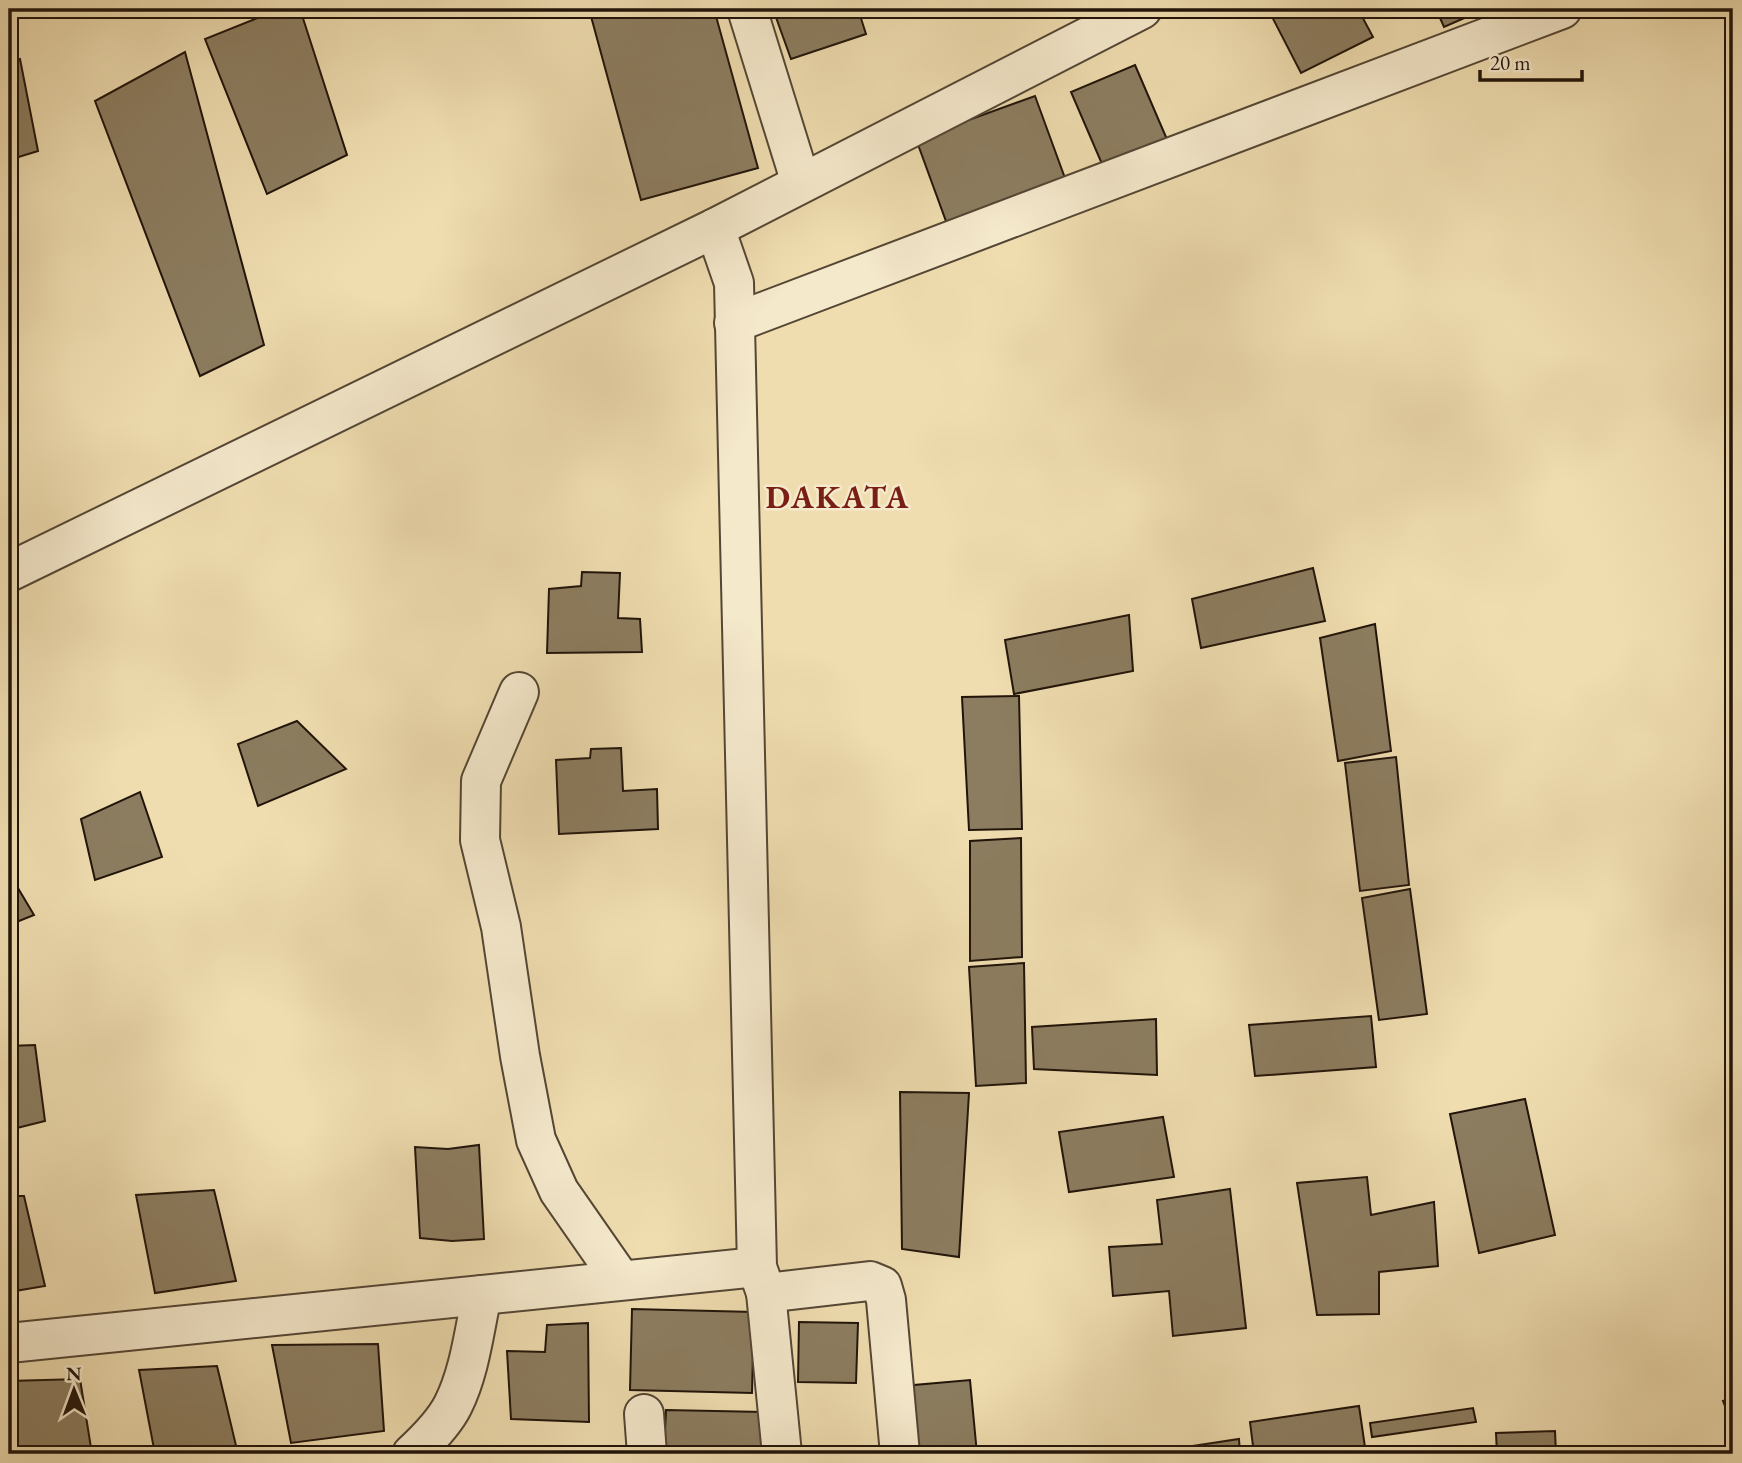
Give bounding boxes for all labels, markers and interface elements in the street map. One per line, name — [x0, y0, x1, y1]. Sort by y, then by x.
scale bar — [1480, 38, 1581, 82]
text: 20 m — [1490, 49, 1531, 76]
district label: DAKATA — [766, 476, 910, 518]
north arrow — [38, 1354, 108, 1424]
text: N — [66, 1361, 82, 1386]

